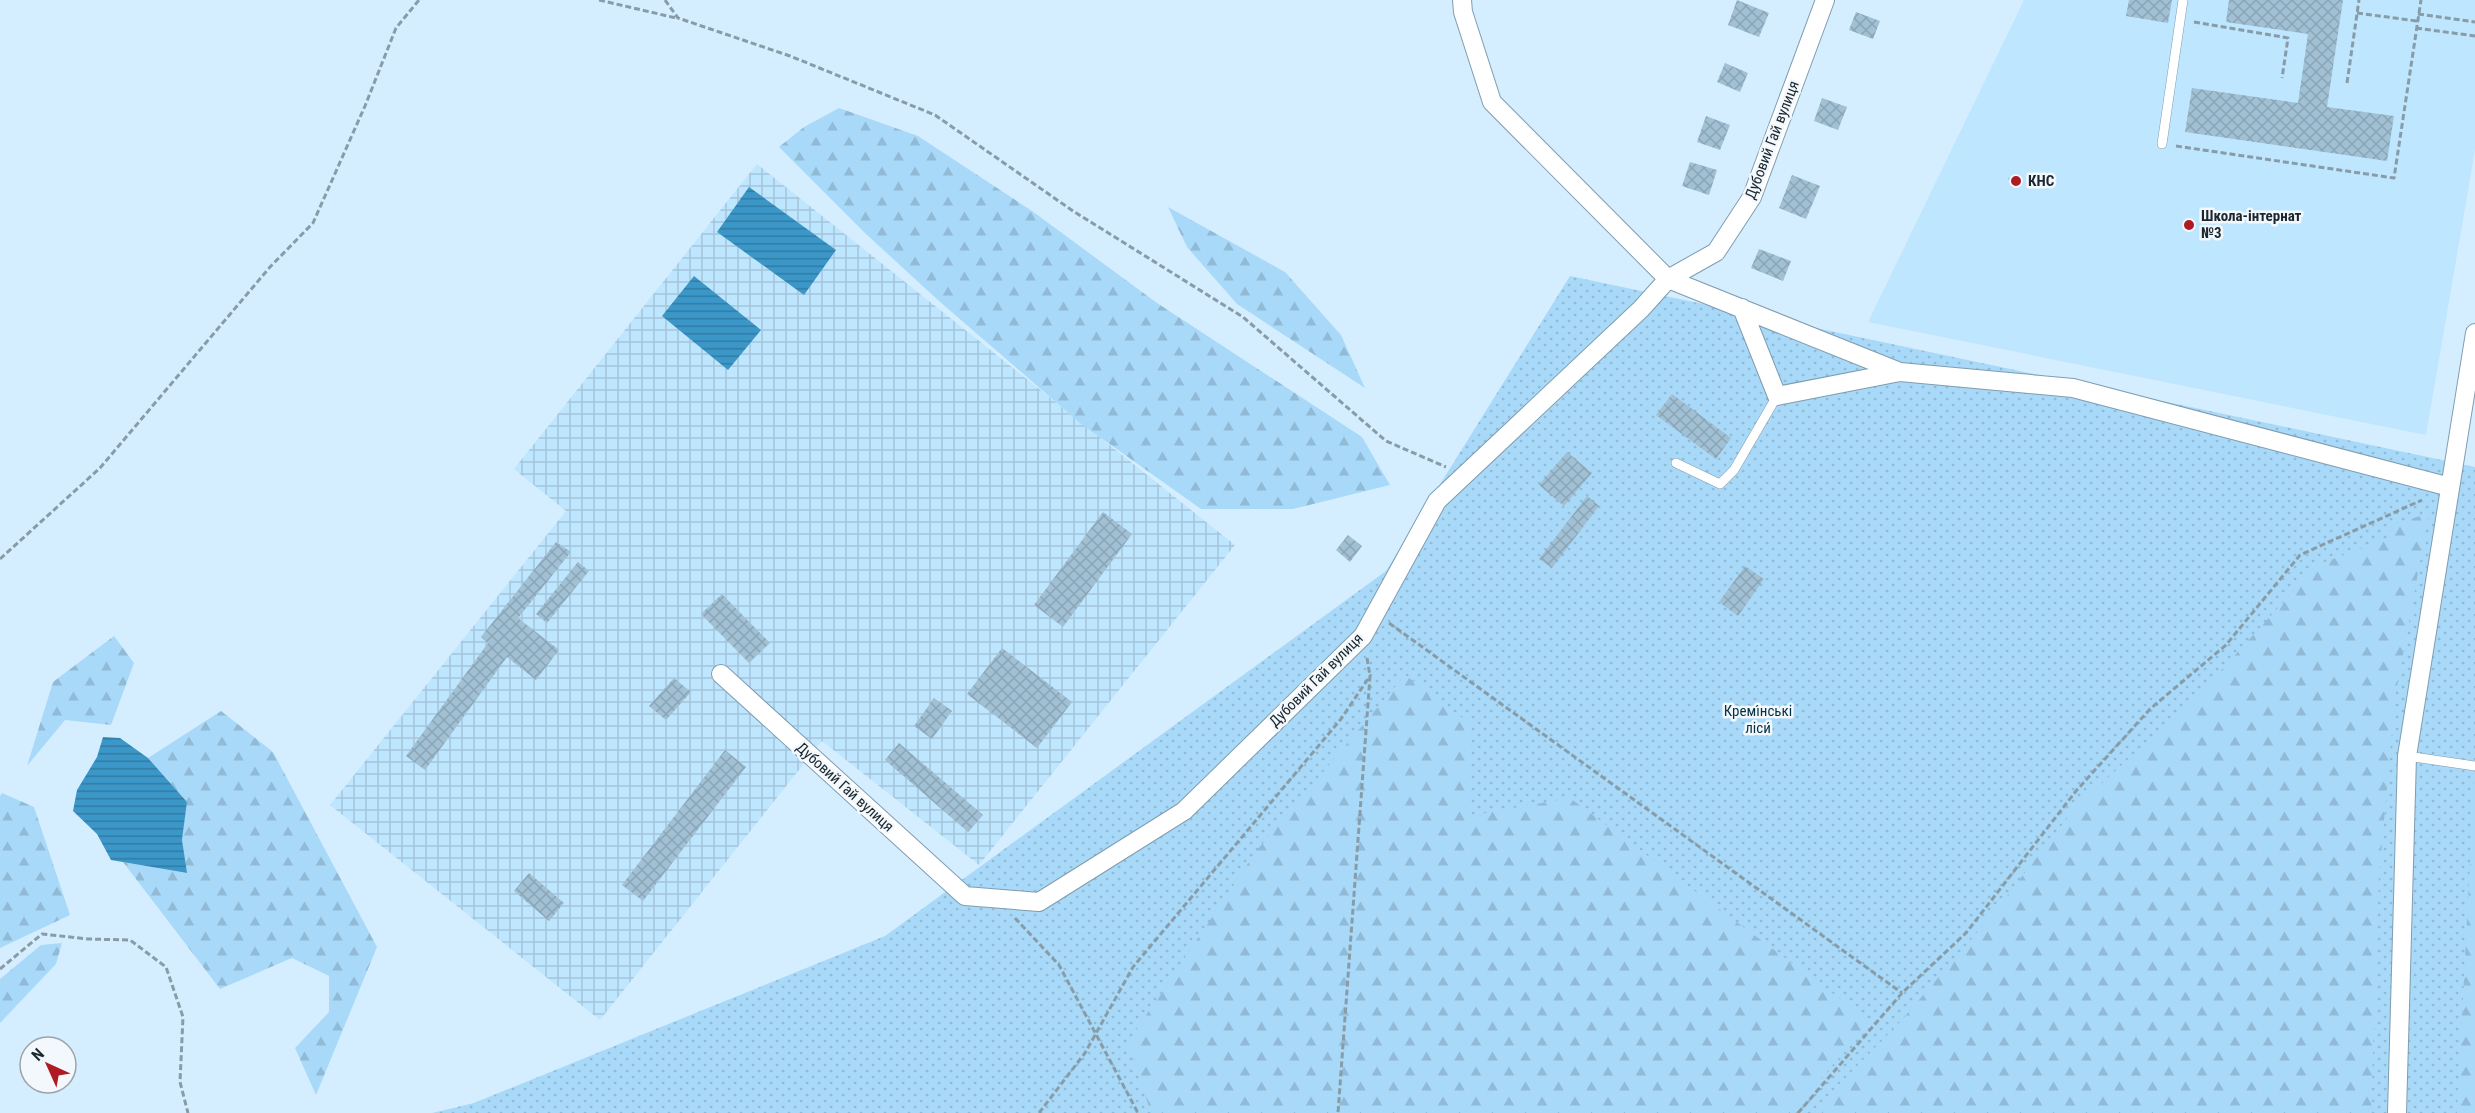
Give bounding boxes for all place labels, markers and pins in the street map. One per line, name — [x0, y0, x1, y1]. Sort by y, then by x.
place label: КНС — [2028, 172, 2055, 190]
marker: КНС — [2009, 174, 2023, 188]
place label: Школа-інтернат №3 — [2201, 207, 2302, 242]
marker: Школа-інтернат №3 — [2182, 218, 2196, 232]

